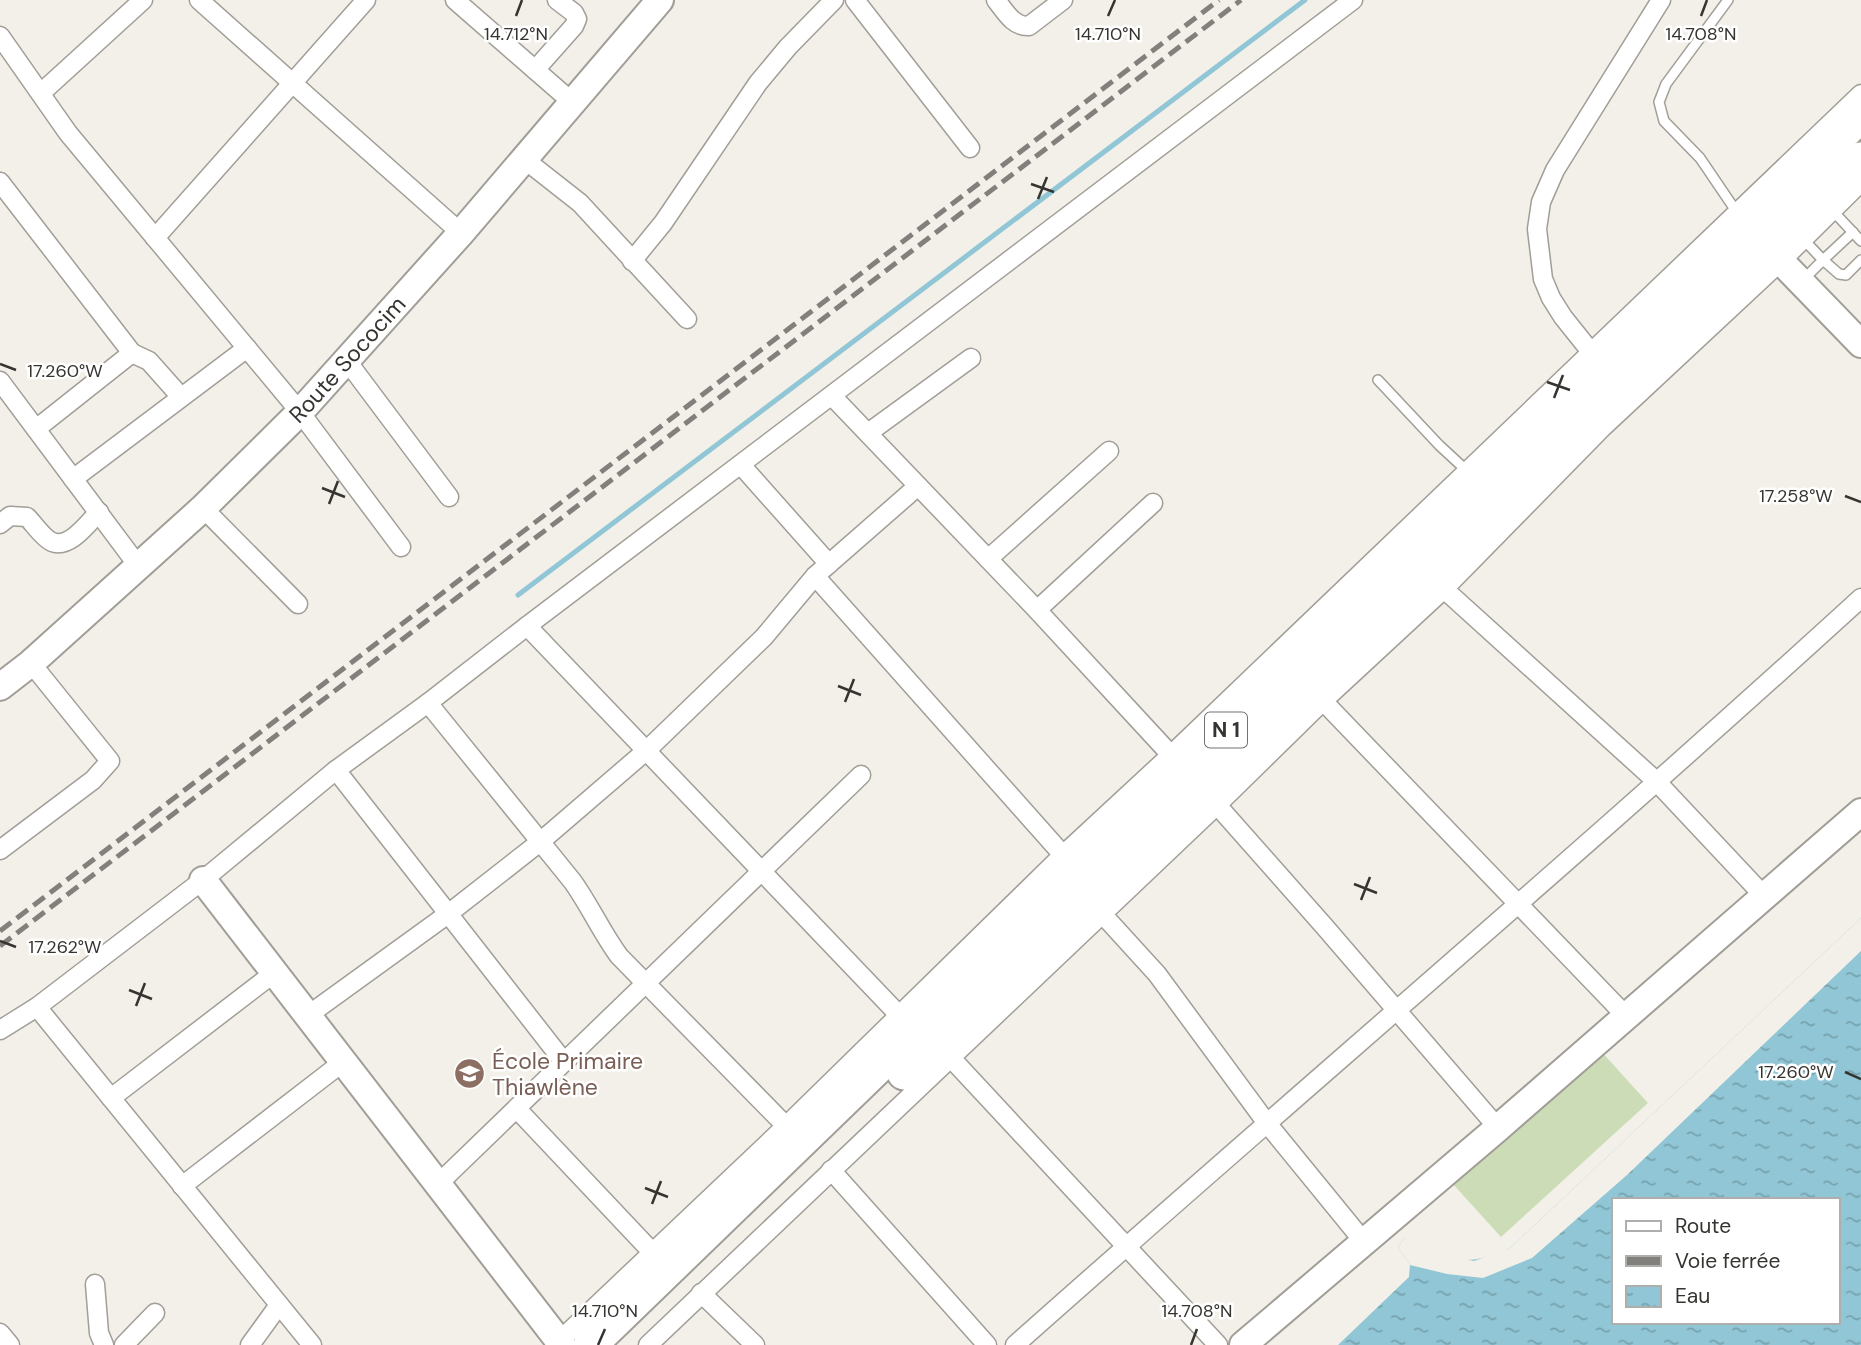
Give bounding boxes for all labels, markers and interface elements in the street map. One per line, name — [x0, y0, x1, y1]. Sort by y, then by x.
text: 14.712°N — [484, 22, 548, 46]
text: 14.710°N — [1075, 22, 1141, 46]
text: 14.708°N — [1666, 22, 1736, 46]
street label: Route Sococim — [283, 290, 412, 429]
text: 17.260°W — [27, 359, 103, 383]
text: 17.258°W — [1759, 484, 1833, 508]
road number: N 1 — [1205, 712, 1247, 748]
text: 17.262°W — [29, 935, 101, 959]
place label: École Primaire Thiawlène — [492, 1046, 643, 1102]
school or university icon: École Primaire Thiawlène — [452, 1057, 486, 1091]
text: 17.260°W — [1758, 1060, 1834, 1084]
legend — [1612, 1198, 1840, 1324]
text: Route — [1675, 1212, 1731, 1240]
text: Voie ferrée — [1675, 1247, 1780, 1275]
text: Eau — [1675, 1282, 1710, 1310]
text: 14.710°N — [572, 1299, 638, 1323]
text: 14.708°N — [1162, 1299, 1232, 1323]

